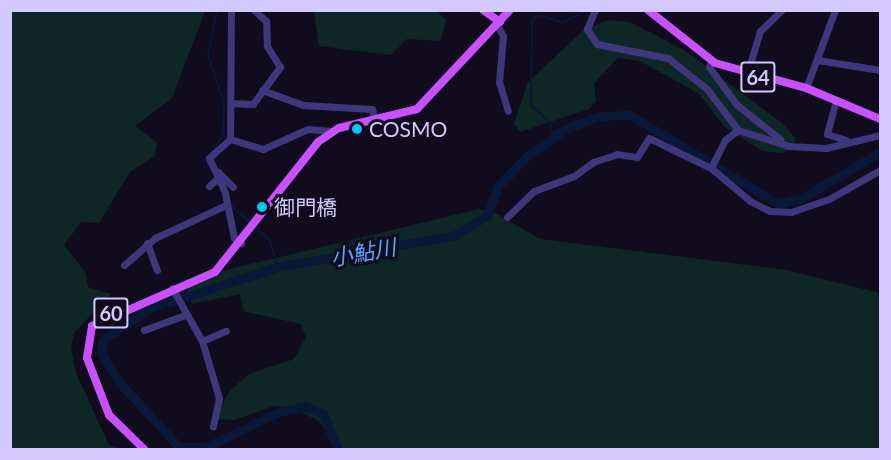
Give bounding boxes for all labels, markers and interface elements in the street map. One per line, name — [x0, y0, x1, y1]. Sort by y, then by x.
road number: 64 — [740, 60, 776, 94]
place label: COSMO — [369, 116, 447, 142]
marker: COSMO — [350, 122, 364, 136]
place label: 御門橋 — [274, 194, 337, 220]
marker: 御門橋 — [255, 200, 269, 214]
water label: 小鮎川 — [328, 233, 398, 271]
road number: 60 — [93, 296, 129, 330]

